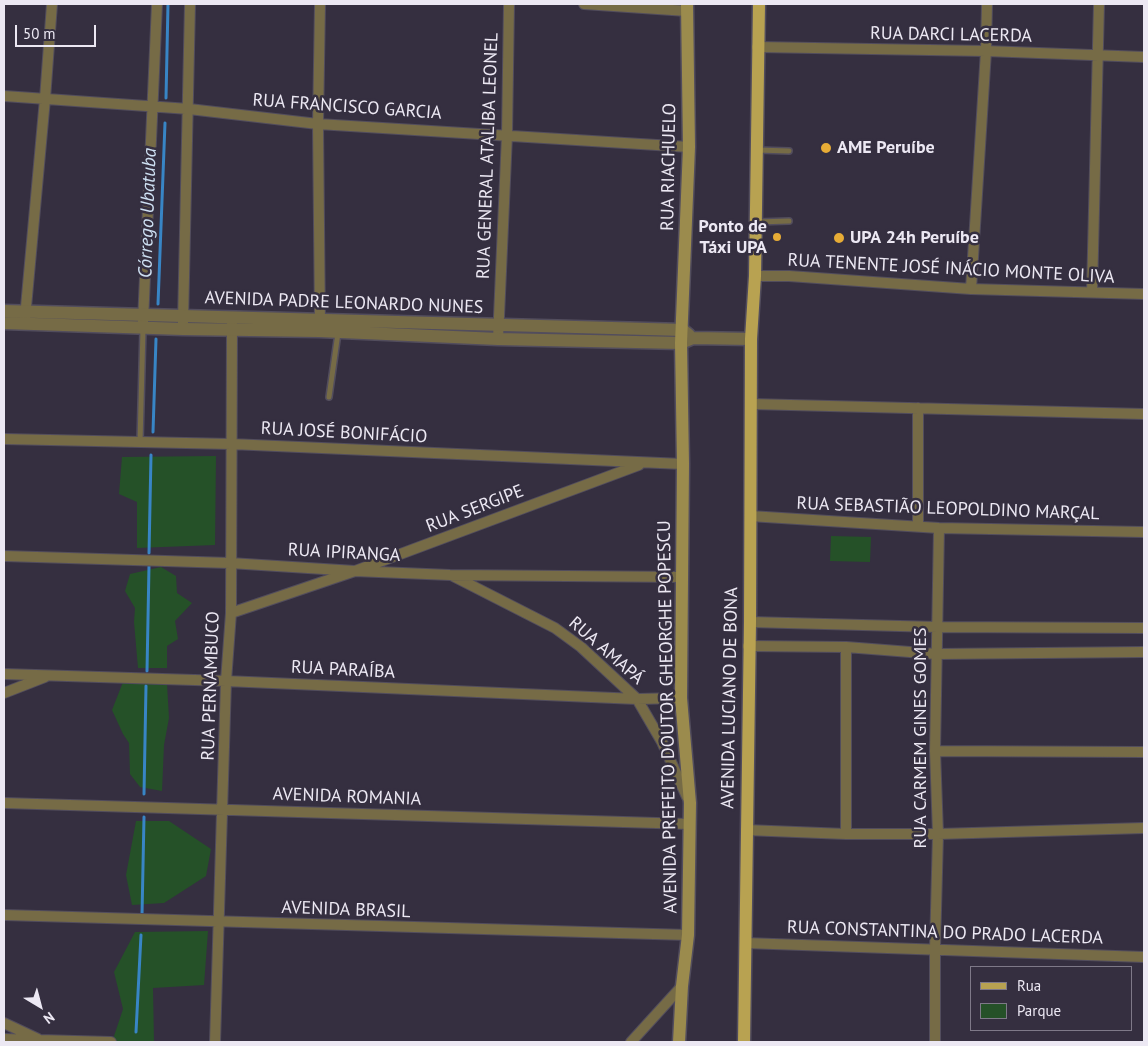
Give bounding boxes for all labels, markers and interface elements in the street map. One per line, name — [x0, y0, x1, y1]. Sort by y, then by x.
scale bar — [18, 15, 99, 47]
street label: RUA DARCI LACERDA — [870, 23, 1032, 47]
text: 50 m — [23, 24, 56, 43]
street label: RUA GENERAL ATALIBA LEONEL — [473, 32, 503, 280]
street label: RUA FRANCISCO GARCIA — [252, 90, 442, 124]
street label: RUA RIACHUELO — [657, 103, 681, 231]
place label: AME Peruíbe — [837, 137, 935, 159]
marker: AME Peruíbe — [819, 141, 833, 155]
water label: Córrego Ubatuba — [134, 148, 162, 278]
place label: Ponto de Táxi UPA — [699, 216, 767, 258]
place label: UPA 24h Peruíbe — [850, 227, 979, 249]
marker: Ponto de Táxi UPA — [771, 231, 783, 243]
marker: UPA 24h Peruíbe — [832, 231, 846, 245]
street label: RUA TENENTE JOSÉ INÁCIO MONTE OLIVA — [787, 250, 1115, 288]
street label: AVENIDA PADRE LEONARDO NUNES — [204, 287, 484, 319]
street label: RUA JOSÉ BONIFÁCIO — [260, 418, 428, 448]
street label: RUA SERGIPE — [423, 480, 527, 538]
street label: RUA SEBASTIÃO LEOPOLDINO MARÇAL — [796, 493, 1100, 525]
street label: AVENIDA PREFEITO DOUTOR GHEORGHE POPESCU — [654, 520, 682, 914]
street label: RUA IPIRANGA — [287, 539, 401, 567]
street label: AVENIDA LUCIANO DE BONA — [717, 587, 743, 809]
street label: RUA PERNAMBUCO — [198, 611, 224, 761]
street label: RUA AMAPÁ — [564, 612, 648, 690]
street label: RUA CARMEM GINES GOMES — [910, 628, 932, 848]
street label: RUA PARAÍBA — [290, 656, 396, 684]
street label: AVENIDA ROMANIA — [272, 784, 422, 810]
street label: AVENIDA BRASIL — [281, 897, 411, 923]
street label: RUA CONSTANTINA DO PRADO LACERDA — [787, 917, 1103, 949]
legend — [970, 966, 1133, 1031]
text: Rua — [1017, 976, 1041, 995]
north arrow — [15, 981, 65, 1031]
text: Parque — [1017, 1001, 1061, 1020]
text: N — [40, 1008, 58, 1028]

